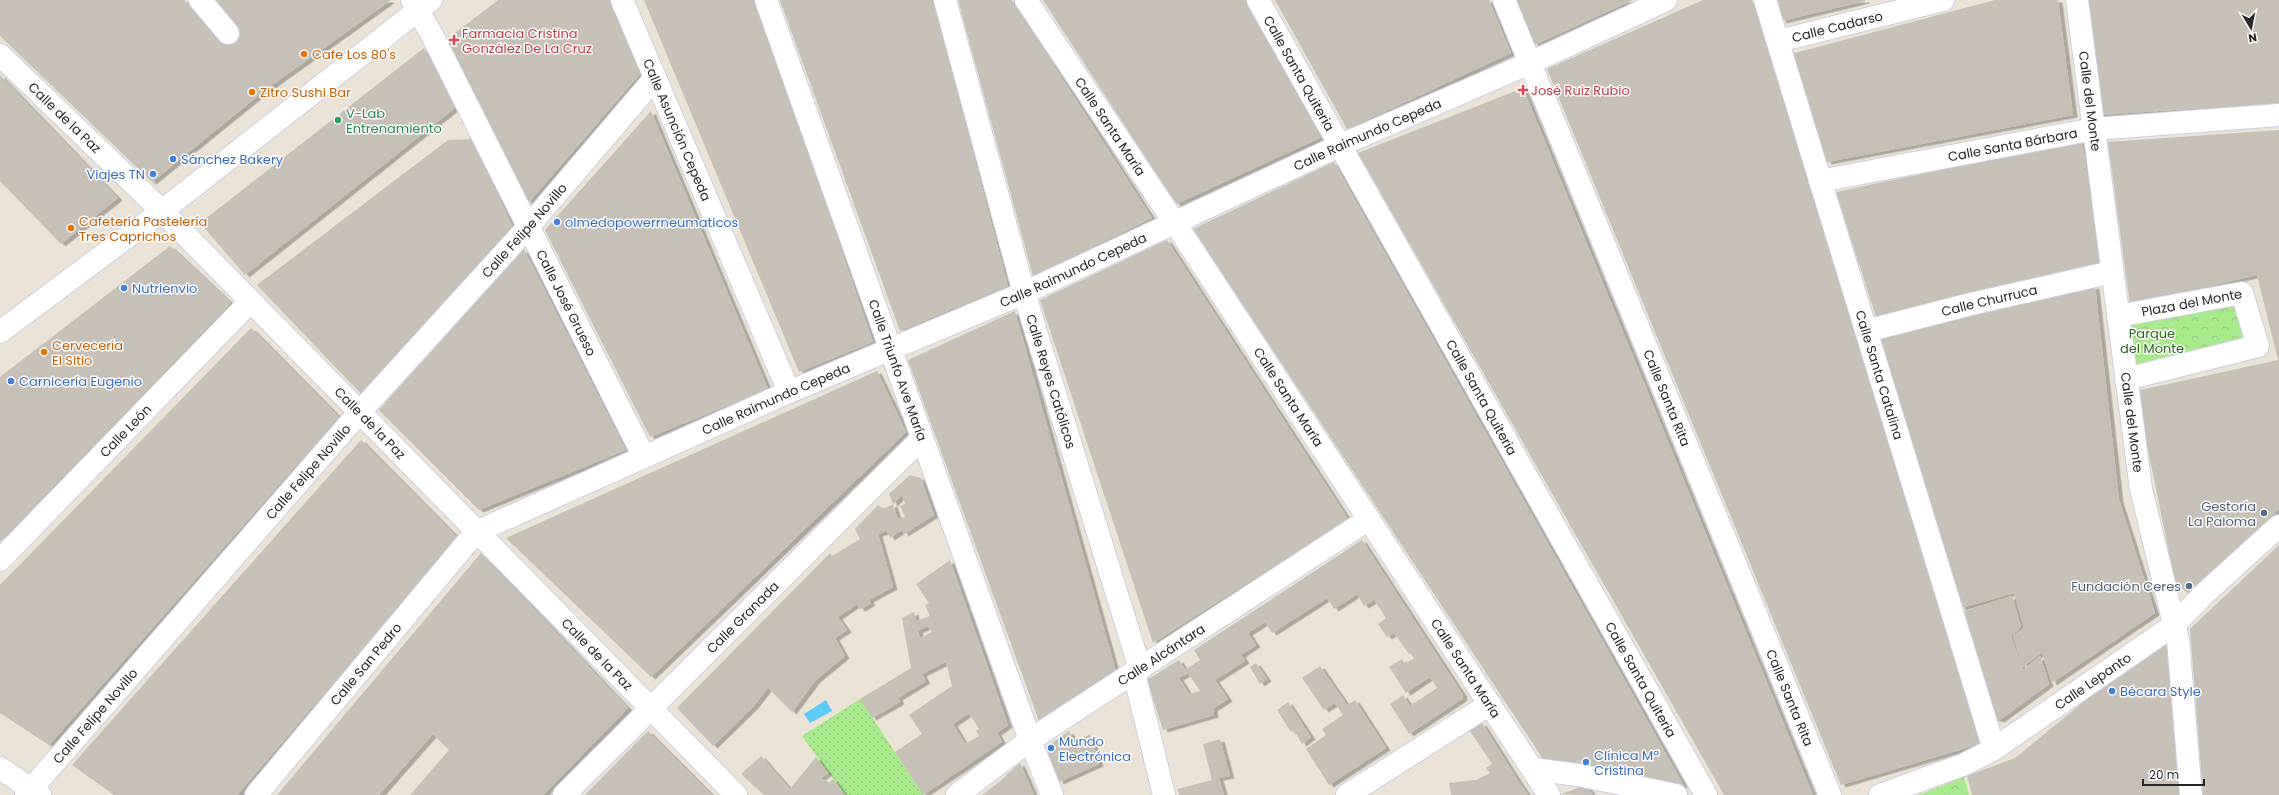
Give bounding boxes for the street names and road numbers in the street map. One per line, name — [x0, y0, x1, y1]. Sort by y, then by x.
street label: Calle Cadarso — [1790, 6, 1885, 47]
street label: Calle Santa Quiteria — [1259, 12, 1339, 134]
street label: Calle del Monte — [2074, 50, 2106, 152]
street label: Calle Asunción Cepeda — [639, 56, 716, 204]
street label: Calle Santa María — [1070, 73, 1150, 180]
street label: Calle de la Paz — [24, 78, 106, 157]
street label: Calle Raimundo Cepeda — [1290, 93, 1444, 175]
street label: Calle Santa Bárbara — [1946, 123, 2079, 166]
street label: Calle Felipe Novillo — [477, 179, 571, 282]
street label: Calle Raimundo Cepeda — [997, 228, 1150, 312]
street label: Calle José Grueso — [532, 246, 601, 359]
street label: Calle Churruca — [1939, 280, 2039, 321]
street label: Plaza del Monte — [2140, 284, 2244, 321]
street label: Calle Triunfo Ave María — [864, 297, 932, 444]
street label: Calle Santa Catalina — [1851, 308, 1908, 442]
street label: Calle Reyes Católicos — [1022, 312, 1081, 451]
street label: Calle Santa Quiteria — [1442, 336, 1522, 459]
street label: Calle Santa María — [1249, 343, 1328, 450]
street label: Calle Santa Rita — [1639, 346, 1696, 449]
street label: Calle Raimundo Cepeda — [699, 358, 853, 439]
street label: Calle del Monte — [2116, 371, 2148, 474]
street label: Calle de la Paz — [330, 382, 410, 463]
street label: Calle León — [95, 400, 155, 461]
street label: Calle Felipe Novillo — [261, 420, 355, 523]
street label: Calle Granada — [702, 577, 783, 657]
street label: Calle de la Paz — [557, 613, 637, 695]
street label: Calle Santa María — [1426, 615, 1506, 722]
street label: Calle San Pedro — [326, 618, 406, 709]
street label: Calle Santa Quiteria — [1601, 618, 1681, 741]
street label: Calle Alcántara — [1114, 619, 1209, 690]
street label: Calle Santa Rita — [1762, 646, 1818, 749]
street label: Calle Lepanto — [2050, 648, 2135, 714]
street label: Calle Felipe Novillo — [48, 664, 142, 768]

